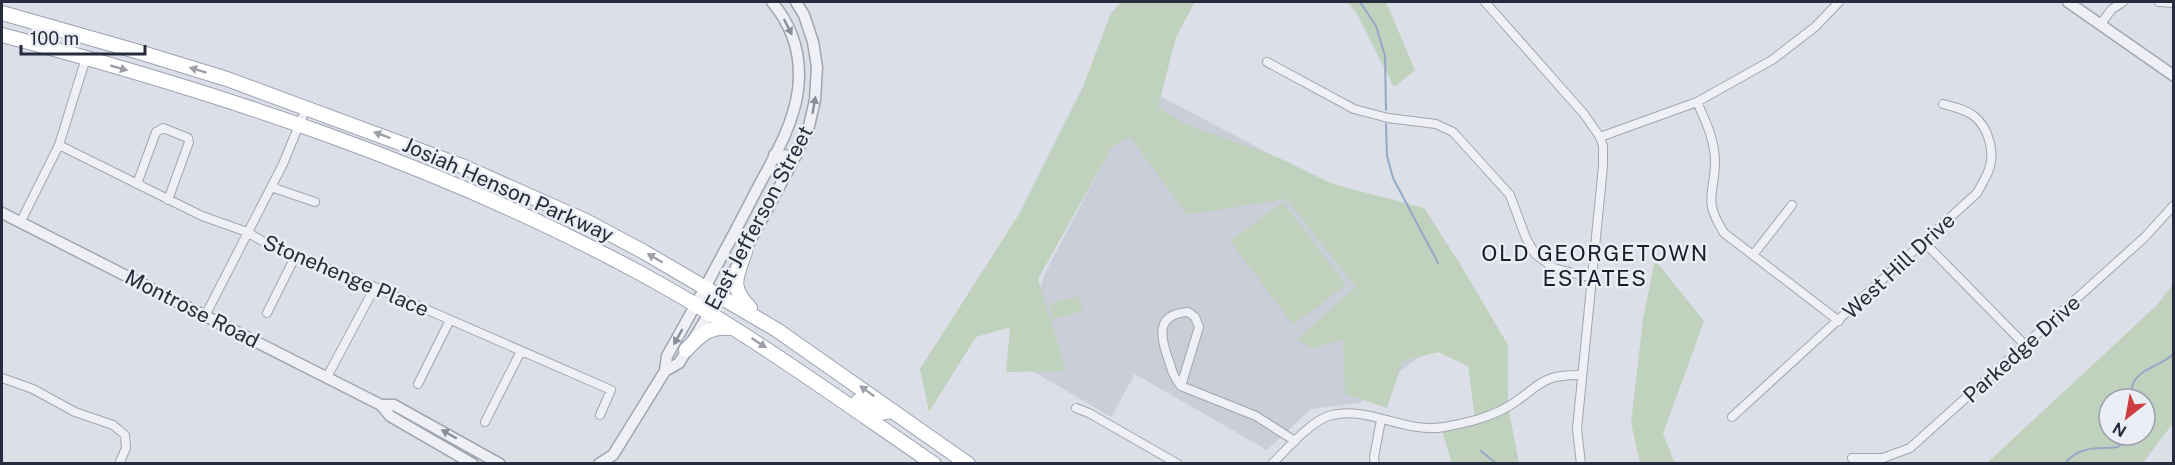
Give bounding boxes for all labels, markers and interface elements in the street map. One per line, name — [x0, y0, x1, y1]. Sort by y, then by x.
scale bar — [21, 18, 146, 56]
one-way arrow — [783, 18, 793, 35]
text: 100 m — [30, 28, 79, 49]
one-way arrow — [110, 63, 128, 73]
one-way arrow — [189, 65, 207, 74]
one-way arrow — [810, 95, 819, 114]
street label: East Jefferson Street — [699, 121, 818, 314]
one-way arrow — [373, 129, 391, 139]
street label: Josiah Henson Parkway — [399, 132, 617, 247]
street label: West Hill Drive — [1838, 207, 1960, 324]
street label: Stonehenge Place — [260, 229, 433, 322]
district label: OLD GEORGETOWN ESTATES — [1481, 240, 1709, 291]
one-way arrow — [646, 253, 663, 263]
street label: Montrose Road — [121, 264, 263, 353]
street label: Parkedge Drive — [1958, 290, 2085, 408]
one-way arrow — [673, 329, 683, 346]
one-way arrow — [751, 337, 767, 348]
one-way arrow — [859, 386, 874, 398]
north arrow — [2097, 387, 2157, 447]
text: N — [2109, 418, 2130, 441]
one-way arrow — [440, 429, 457, 439]

